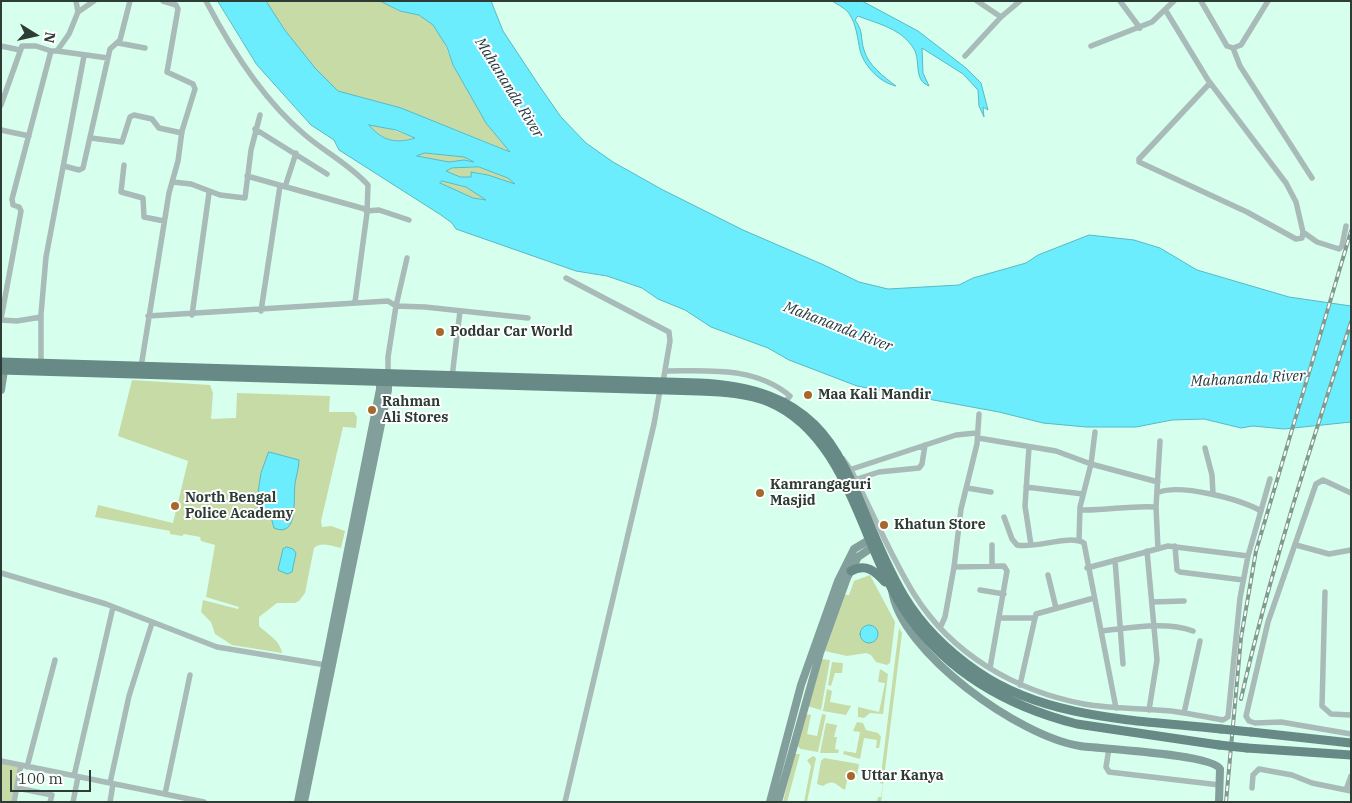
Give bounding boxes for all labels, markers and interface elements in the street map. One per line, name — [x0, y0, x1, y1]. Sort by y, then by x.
north arrow — [10, 10, 60, 60]
text: N — [40, 31, 60, 45]
water label: Mahananda River — [471, 34, 547, 142]
water label: Mahananda River — [781, 298, 895, 356]
place label: Poddar Car World — [450, 324, 573, 340]
marker: Poddar Car World — [434, 326, 446, 338]
water label: Mahananda River — [1190, 367, 1306, 391]
place label: Maa Kali Mandir — [818, 387, 931, 403]
marker: Maa Kali Mandir — [802, 389, 814, 401]
place label: Rahman Ali Stores — [382, 394, 448, 427]
marker: Rahman Ali Stores — [366, 404, 378, 416]
place label: Kamrangaguri Masjid — [770, 477, 871, 510]
marker: Kamrangaguri Masjid — [754, 487, 766, 499]
place label: North Bengal Police Academy — [185, 490, 293, 522]
marker: North Bengal Police Academy — [169, 500, 181, 512]
place label: Khatun Store — [894, 517, 986, 533]
marker: Khatun Store — [878, 519, 890, 531]
scale bar — [12, 760, 94, 792]
place label: Uttar Kanya — [861, 768, 944, 784]
text: 100 m — [18, 769, 63, 788]
marker: Uttar Kanya — [845, 770, 857, 782]

